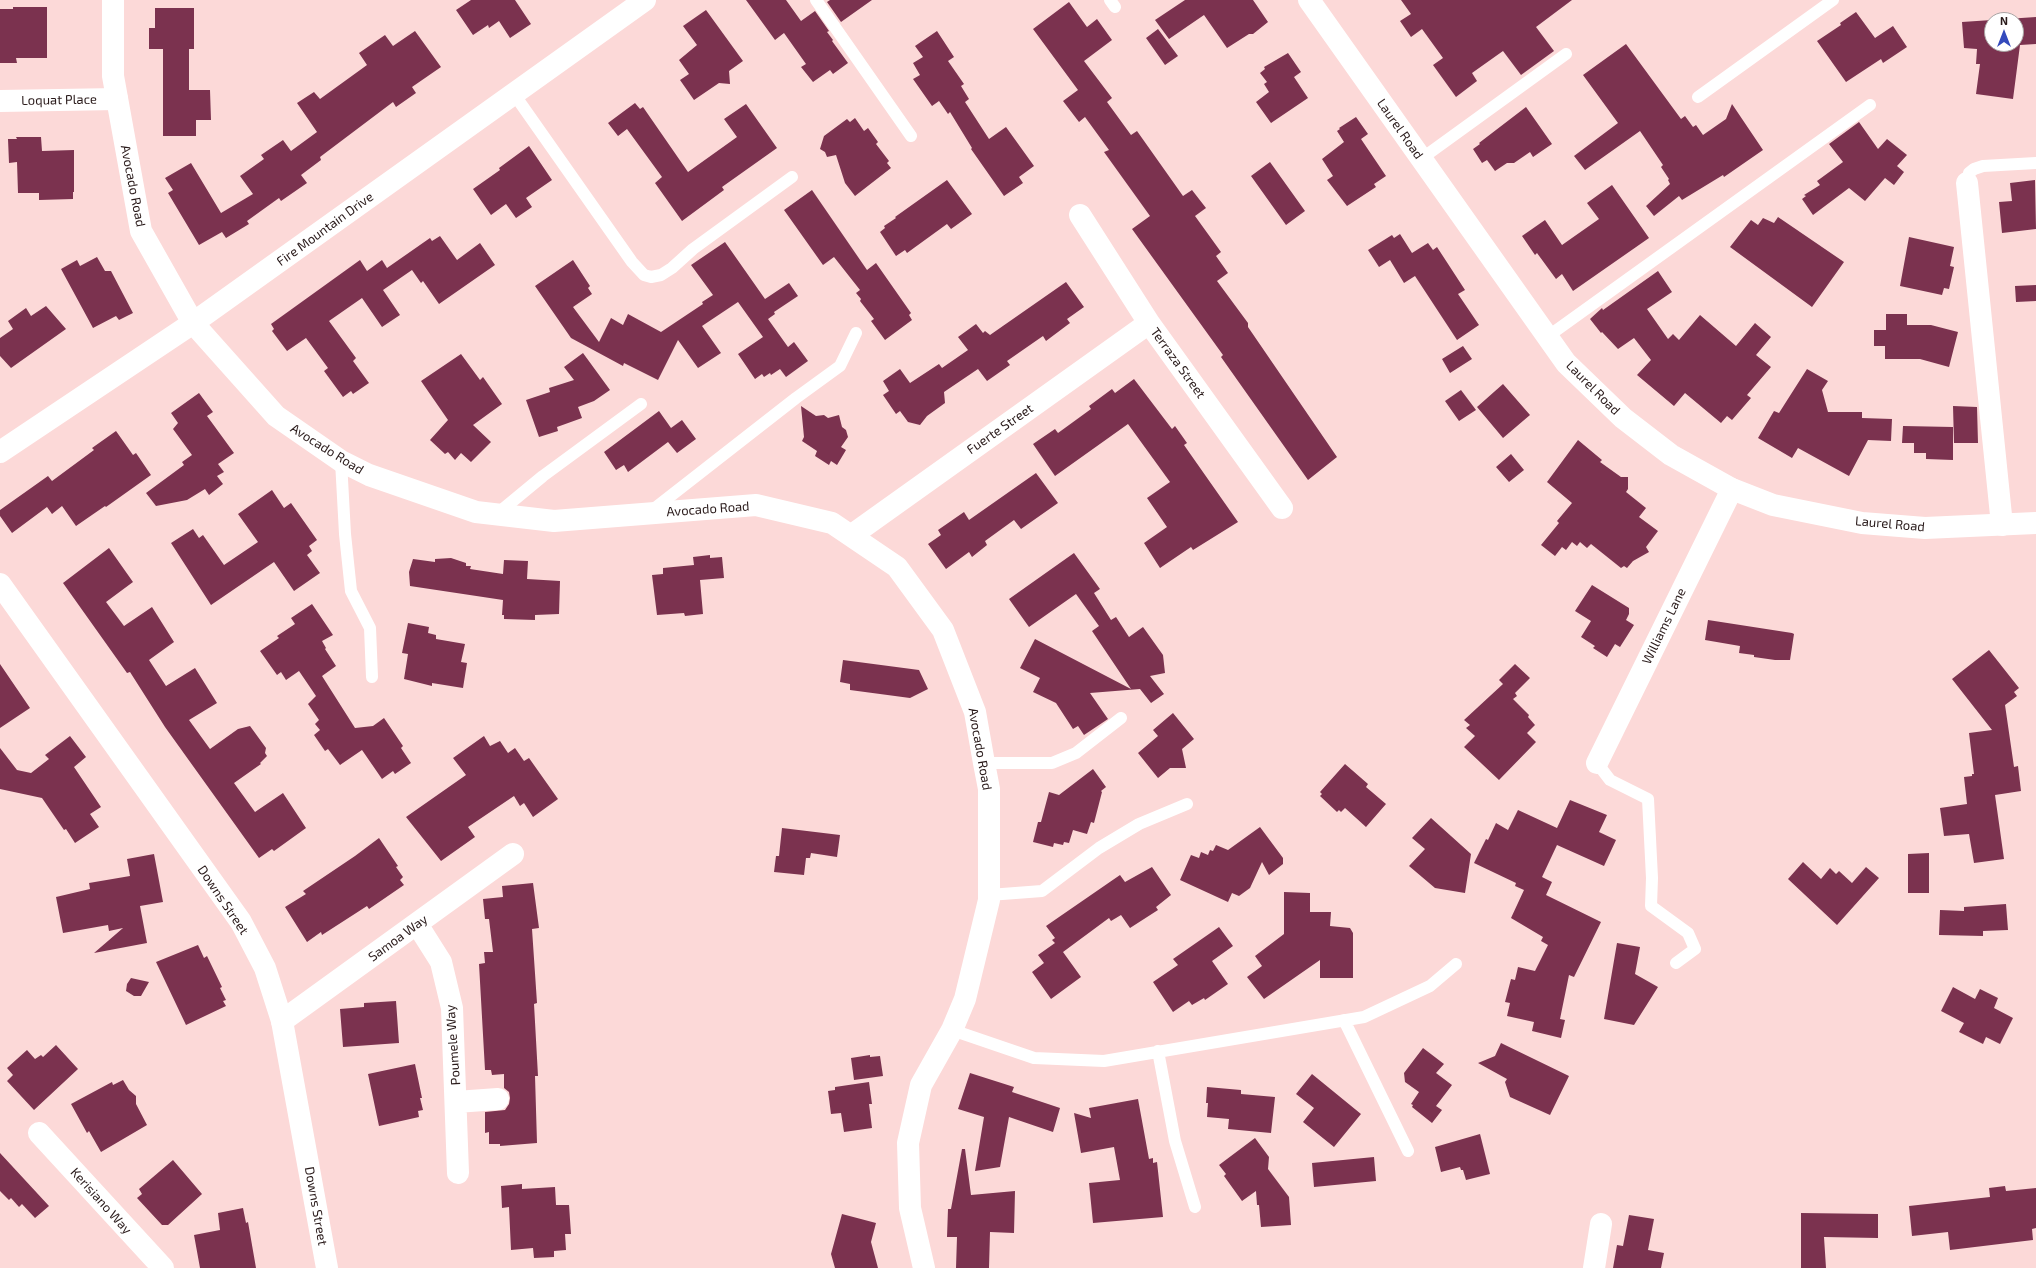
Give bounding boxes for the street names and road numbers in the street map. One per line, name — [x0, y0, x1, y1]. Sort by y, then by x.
street label: Loquat Place — [21, 92, 97, 108]
street label: Laurel Road — [1374, 96, 1426, 162]
street label: Avocado Road — [117, 144, 149, 228]
street label: Fire Mountain Drive — [274, 189, 376, 269]
street label: Terraza Street — [1147, 325, 1209, 401]
street label: Laurel Road — [1563, 358, 1623, 418]
street label: Fuerte Street — [964, 400, 1036, 458]
street label: Avocado Road — [288, 420, 366, 478]
street label: Avocado Road — [666, 498, 750, 520]
street label: Laurel Road — [1854, 513, 1926, 535]
street label: Williams Lane — [1639, 585, 1689, 667]
street label: Avocado Road — [965, 707, 995, 791]
street label: Downs Street — [194, 863, 252, 937]
street label: Samoa Way — [365, 911, 431, 965]
street label: Poumele Way — [442, 1004, 464, 1086]
street label: Kerisiano Way — [67, 1165, 135, 1237]
street label: Downs Street — [301, 1165, 331, 1247]

